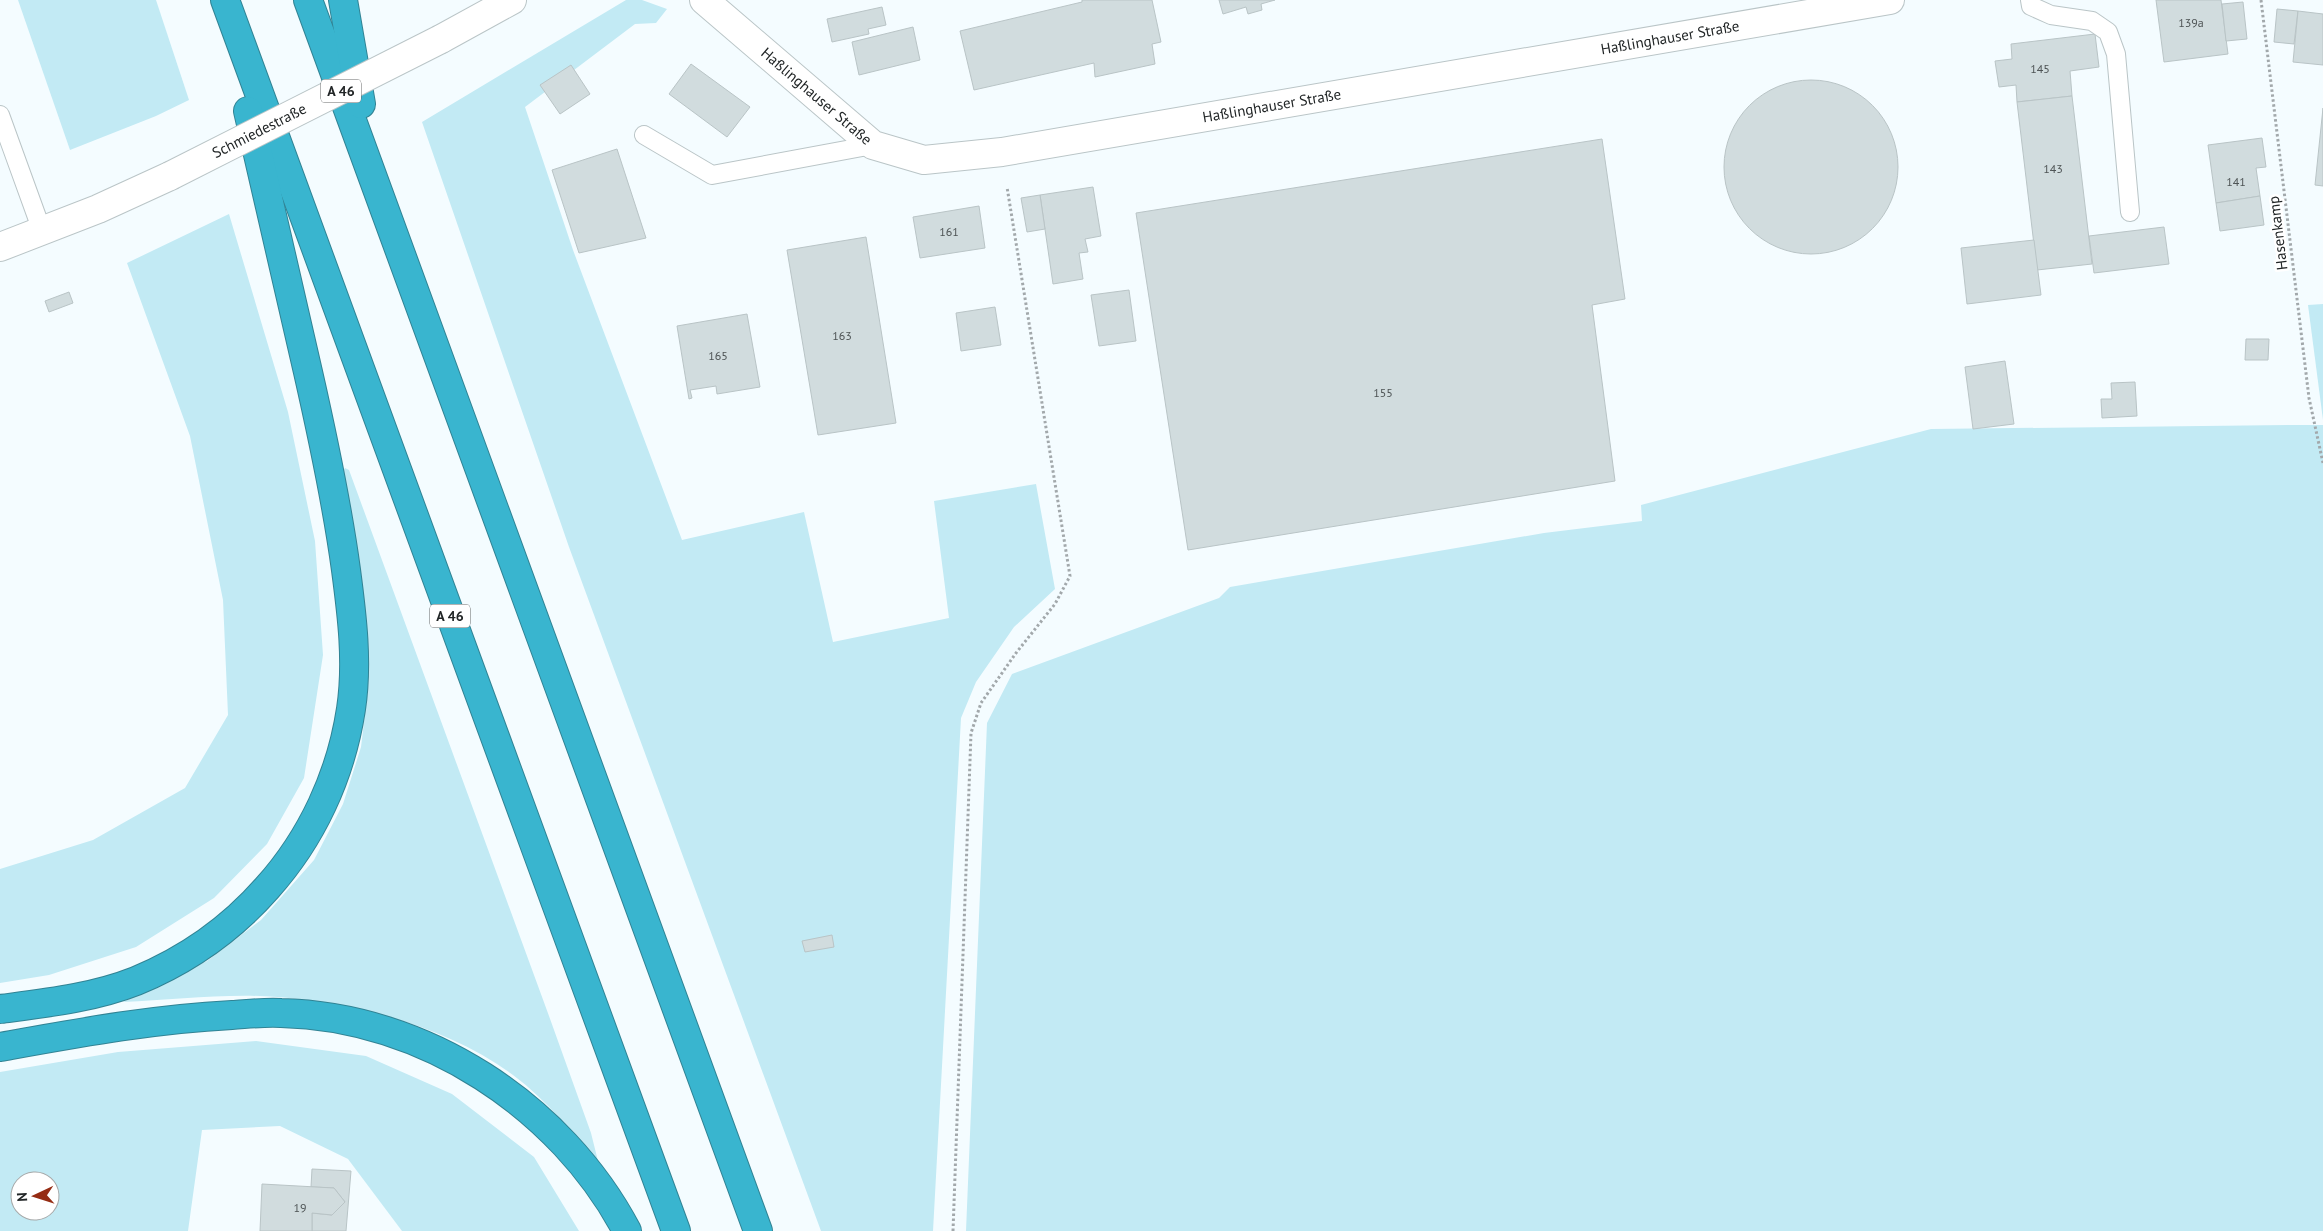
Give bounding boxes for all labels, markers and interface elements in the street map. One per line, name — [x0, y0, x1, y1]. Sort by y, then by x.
house number: 139a — [2178, 15, 2204, 30]
street label: Haßlinghauser Straße — [1599, 16, 1741, 58]
street label: Haßlinghauser Straße — [757, 43, 876, 149]
house number: 145 — [2030, 61, 2050, 76]
road number: A 46 — [321, 80, 361, 102]
street label: Haßlinghauser Straße — [1201, 84, 1342, 127]
street label: Schmiedestraße — [209, 99, 309, 162]
house number: 143 — [2043, 161, 2063, 176]
house number: 141 — [2226, 174, 2246, 189]
street label: Hasenkamp — [2264, 195, 2291, 271]
house number: 161 — [939, 224, 959, 239]
house number: 163 — [832, 328, 852, 343]
house number: 165 — [708, 348, 728, 363]
house number: 155 — [1373, 385, 1393, 400]
road number: A 46 — [430, 604, 470, 628]
north arrow — [10, 1171, 60, 1221]
text: N — [13, 1192, 31, 1202]
house number: 19 — [293, 1200, 307, 1215]

